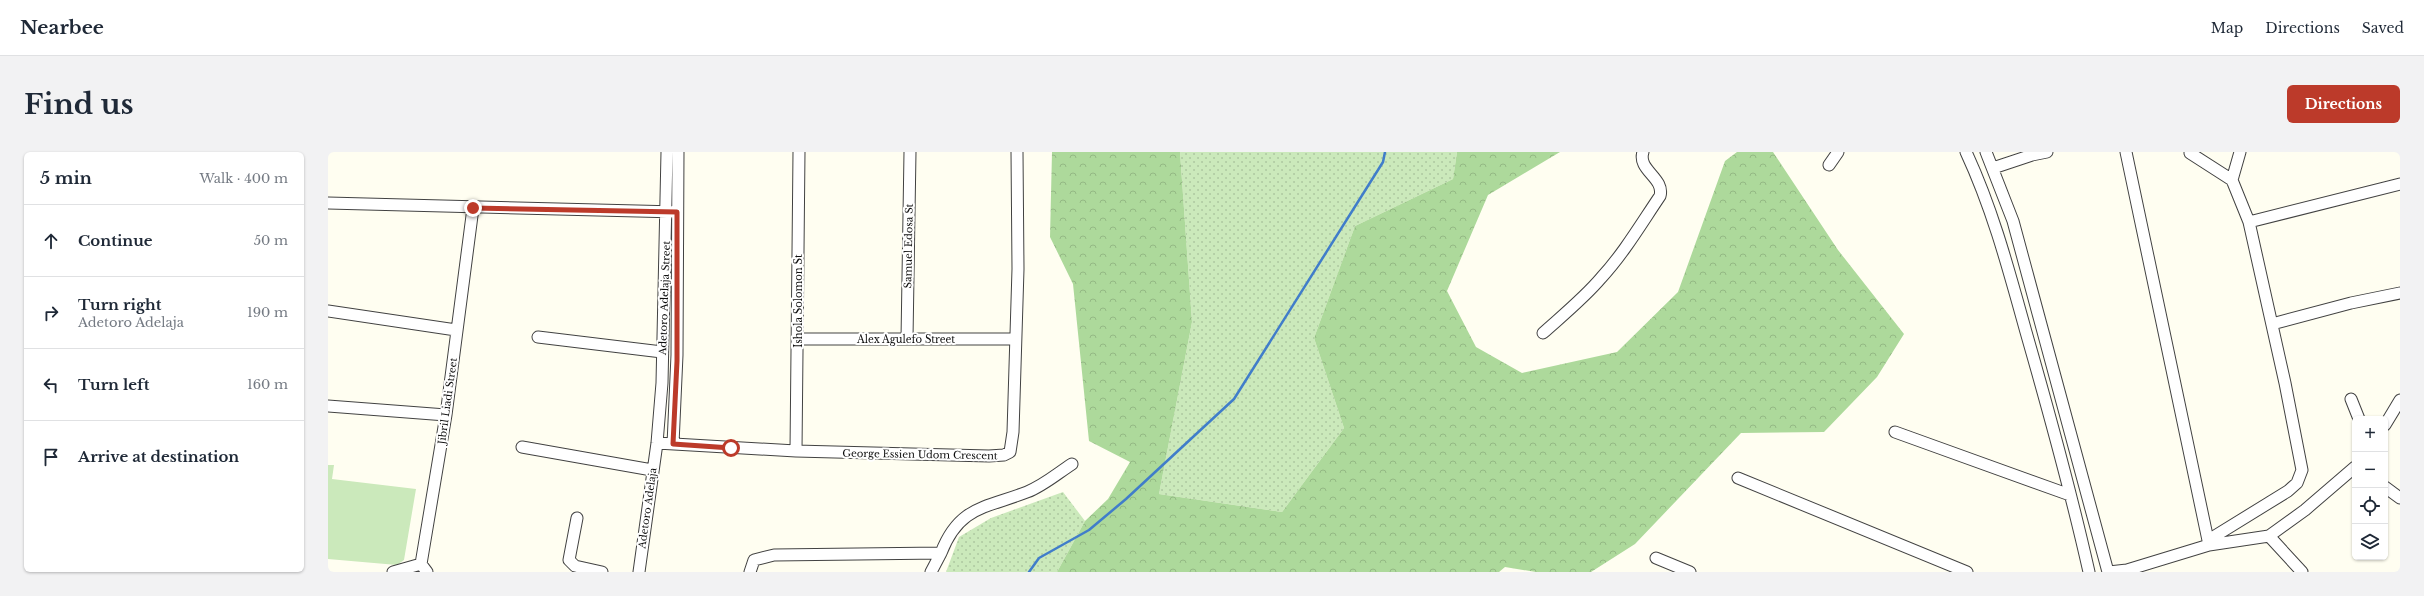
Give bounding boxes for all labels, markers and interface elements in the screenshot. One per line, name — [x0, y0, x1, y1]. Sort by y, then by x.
text: Nearbee — [20, 16, 104, 39]
text: Map — [2211, 19, 2243, 37]
text: Directions — [2265, 19, 2340, 37]
text: Saved — [2362, 19, 2404, 37]
button: Directions — [2287, 85, 2400, 123]
text: Find us — [24, 87, 134, 122]
text: 5 min — [40, 168, 92, 189]
text: Walk · 400 m — [200, 170, 288, 187]
route end — [464, 199, 482, 217]
street label: Samuel Edosa St — [901, 203, 916, 289]
icon: ahead — [40, 230, 62, 252]
text: Continue — [78, 231, 153, 250]
text: 50 m — [254, 232, 288, 249]
street label: Adetoro Adelaja Street — [656, 240, 673, 356]
street label: Ishola Solomon St — [792, 254, 805, 348]
text: Turn right — [78, 295, 161, 314]
icon: right — [40, 302, 62, 324]
text: 190 m — [247, 304, 288, 321]
text: Adetoro Adelaja — [78, 314, 184, 331]
street label: Alex Agulefo Street — [856, 333, 955, 346]
street label: Jibril Liadi Street — [435, 357, 460, 447]
icon: left — [40, 374, 62, 396]
text: Turn left — [78, 375, 149, 394]
text: 160 m — [247, 376, 288, 393]
map controls — [2352, 416, 2388, 560]
button: + — [2352, 416, 2388, 452]
route start — [722, 439, 740, 457]
icon: arrive — [40, 446, 62, 468]
text: Arrive at destination — [78, 447, 239, 466]
street label: George Essien Udom Crescent — [842, 447, 998, 462]
button: − — [2352, 452, 2388, 488]
street label: Adetoro Adelaja — [635, 466, 660, 550]
button: locate — [2352, 488, 2388, 524]
button: layers — [2352, 524, 2388, 560]

